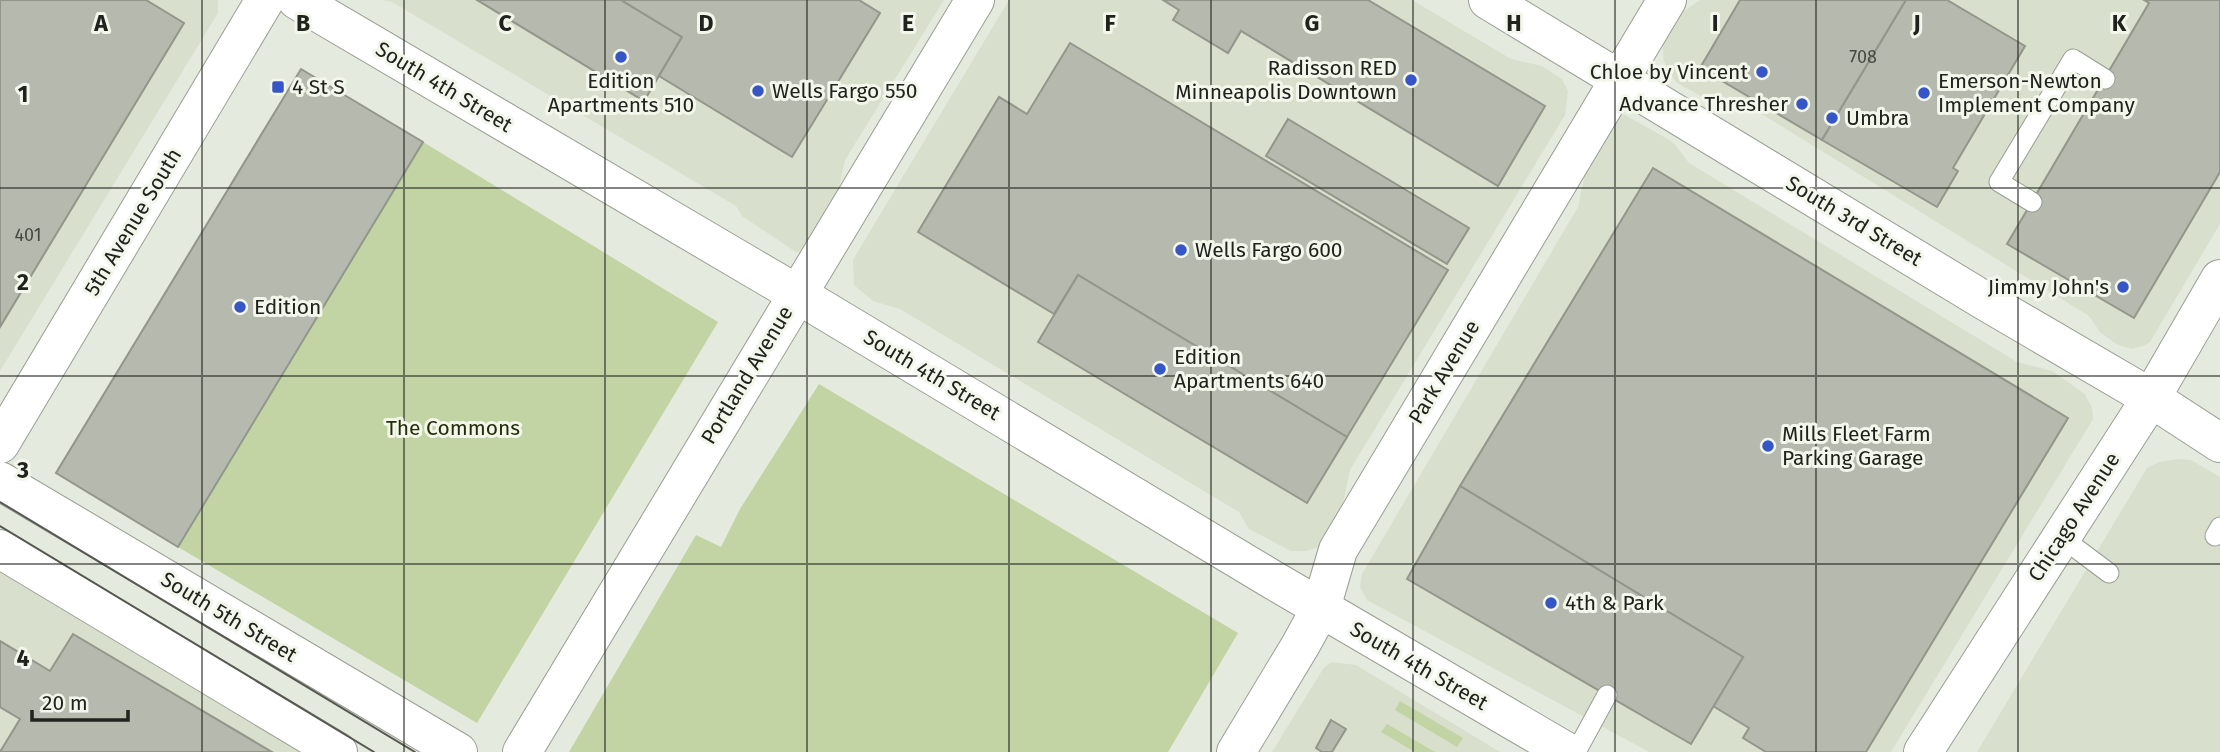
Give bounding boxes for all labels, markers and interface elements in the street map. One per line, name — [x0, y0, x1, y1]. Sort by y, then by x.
text: A — [93, 9, 108, 37]
text: B — [296, 9, 310, 37]
text: C — [498, 9, 512, 37]
text: D — [699, 9, 714, 37]
text: E — [902, 9, 914, 37]
text: F — [1104, 9, 1116, 37]
text: G — [1305, 9, 1319, 37]
text: H — [1506, 9, 1522, 37]
text: I — [1712, 9, 1718, 37]
text: J — [1912, 9, 1921, 37]
text: K — [2112, 9, 2127, 37]
street label: South 4th Street — [371, 36, 517, 138]
house number: 708 — [1849, 46, 1877, 68]
marker: Edition Apartments 510 — [613, 49, 629, 65]
place label: Radisson RED Minneapolis Downtown — [1175, 55, 1397, 105]
place label: Chloe by Vincent — [1590, 59, 1748, 85]
marker: Chloe by Vincent — [1754, 64, 1770, 80]
place label: Edition Apartments 510 — [548, 68, 694, 118]
place label: Emerson-Newton Implement Company — [1938, 68, 2136, 118]
marker: Radisson RED Minneapolis Downtown — [1403, 72, 1419, 88]
place label: 4 St S — [292, 74, 345, 100]
place label: Wells Fargo 550 — [772, 78, 918, 104]
marker: 4 St S — [270, 79, 286, 95]
text: 1 — [18, 80, 28, 108]
marker: Wells Fargo 550 — [750, 83, 766, 99]
marker: Emerson-Newton Implement Company — [1916, 85, 1932, 101]
place label: Advance Thresher — [1619, 91, 1788, 117]
marker: Advance Thresher — [1794, 96, 1810, 112]
place label: Umbra — [1846, 105, 1909, 131]
marker: Umbra — [1824, 110, 1840, 126]
street label: 5th Avenue South — [79, 144, 187, 300]
street label: South 3rd Street — [1781, 170, 1927, 272]
house number: 401 — [15, 224, 41, 246]
place label: Wells Fargo 600 — [1195, 237, 1343, 263]
marker: Wells Fargo 600 — [1173, 242, 1189, 258]
text: 2 — [17, 268, 29, 296]
place label: Jimmy John's — [1988, 274, 2109, 300]
marker: Jimmy John's — [2115, 279, 2131, 295]
place label: Edition — [254, 294, 321, 320]
marker: Edition — [232, 299, 248, 315]
street label: Portland Avenue — [695, 301, 799, 449]
street label: Park Avenue — [1403, 315, 1485, 429]
street label: South 4th Street — [859, 324, 1005, 426]
place label: Edition Apartments 640 — [1174, 344, 1324, 394]
marker: Edition Apartments 640 — [1152, 361, 1168, 377]
park label: The Commons — [386, 415, 520, 441]
place label: Mills Fleet Farm Parking Garage — [1782, 421, 1931, 471]
marker: Mills Fleet Farm Parking Garage — [1760, 438, 1776, 454]
street label: Chicago Avenue — [2023, 447, 2125, 587]
text: 3 — [16, 456, 29, 484]
street label: South 5th Street — [156, 566, 302, 668]
place label: 4th & Park — [1565, 590, 1664, 616]
marker: 4th & Park — [1543, 595, 1559, 611]
street label: South 4th Street — [1345, 616, 1493, 716]
text: 4 — [17, 644, 30, 672]
scale bar — [32, 678, 128, 722]
text: 20 m — [42, 690, 88, 716]

